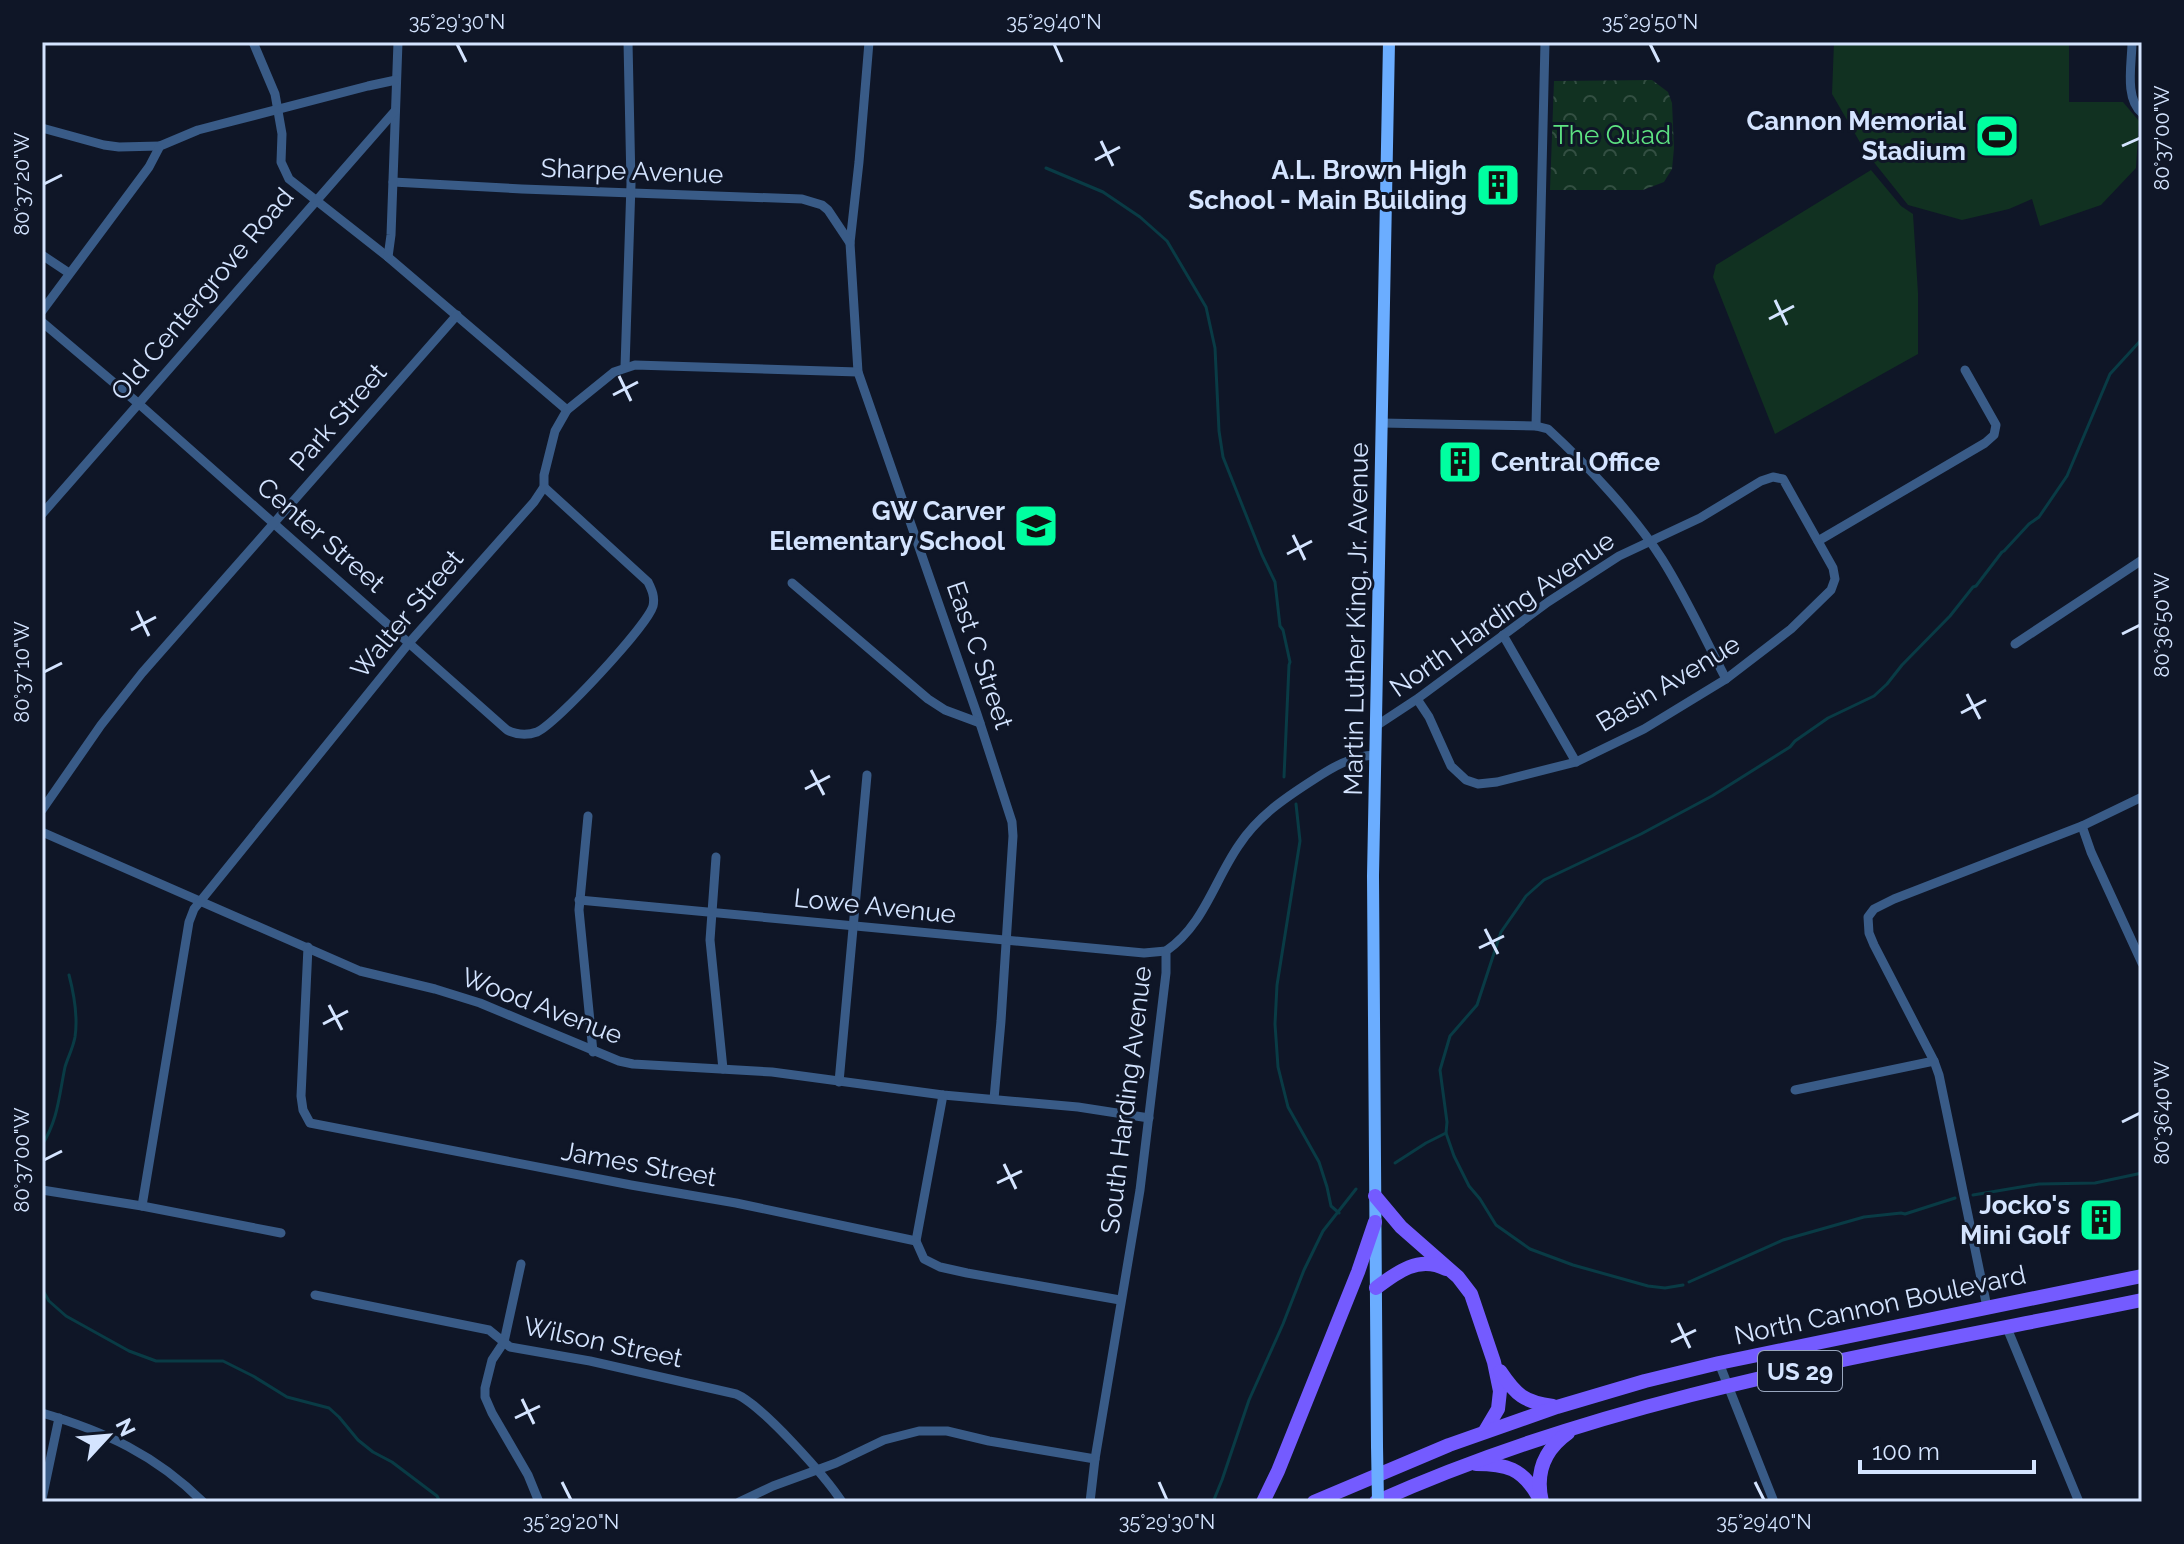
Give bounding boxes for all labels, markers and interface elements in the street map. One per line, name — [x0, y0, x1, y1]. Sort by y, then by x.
text: 35°29'30"N — [409, 10, 505, 34]
text: 35°29'40"N — [1006, 10, 1102, 34]
text: 35°29'50"N — [1602, 10, 1698, 34]
text: 80°37'00"W — [2150, 85, 2174, 190]
place label: Cannon Memorial Stadium — [1746, 106, 1967, 166]
sports icon: Cannon Memorial Stadium — [1973, 112, 2021, 160]
park label: The Quad — [1553, 120, 1671, 150]
text: 80°37'20"W — [10, 132, 34, 236]
street label: Sharpe Avenue — [540, 153, 724, 189]
place label: A.L. Brown High School - Main Building — [1188, 155, 1467, 215]
building icon: A.L. Brown High School - Main Building — [1474, 161, 1522, 209]
street label: Old Centergrove Road — [105, 182, 299, 406]
street label: Park Street — [283, 357, 393, 477]
building icon: Central Office — [1436, 438, 1484, 486]
street label: Martin Luther King, Jr. Avenue — [1338, 442, 1374, 796]
place label: Central Office — [1491, 447, 1660, 477]
street label: Center Street — [251, 471, 391, 599]
place label: GW Carver Elementary School — [769, 496, 1006, 556]
school or university icon: GW Carver Elementary School — [1012, 502, 1060, 550]
street label: North Harding Avenue — [1384, 525, 1620, 703]
street label: Walter Street — [345, 544, 469, 684]
text: 80°36'50"W — [2150, 573, 2174, 677]
street label: East C Street — [941, 577, 1019, 733]
text: 80°37'10"W — [10, 621, 34, 723]
street label: Basin Avenue — [1591, 628, 1745, 738]
street label: Lowe Avenue — [792, 883, 958, 929]
street label: Wood Avenue — [457, 962, 627, 1050]
street label: South Harding Avenue — [1095, 965, 1157, 1235]
text: 80°36'40"W — [2150, 1061, 2174, 1165]
text: 80°37'00"W — [10, 1107, 34, 1212]
street label: James Street — [559, 1136, 719, 1192]
place label: Jocko's Mini Golf — [1960, 1190, 2071, 1250]
building icon: Jocko's Mini Golf — [2077, 1196, 2125, 1244]
street label: North Cannon Boulevard — [1731, 1259, 2029, 1351]
street label: Wilson Street — [521, 1311, 686, 1374]
road number: US 29 — [1758, 1351, 1842, 1391]
north arrow — [68, 1396, 148, 1476]
text: N — [111, 1414, 141, 1440]
scale bar — [1860, 1424, 2034, 1474]
text: 100 m — [1872, 1437, 1940, 1466]
text: 35°29'20"N — [523, 1510, 619, 1534]
text: 35°29'30"N — [1119, 1510, 1215, 1534]
text: 35°29'40"N — [1716, 1510, 1812, 1534]

